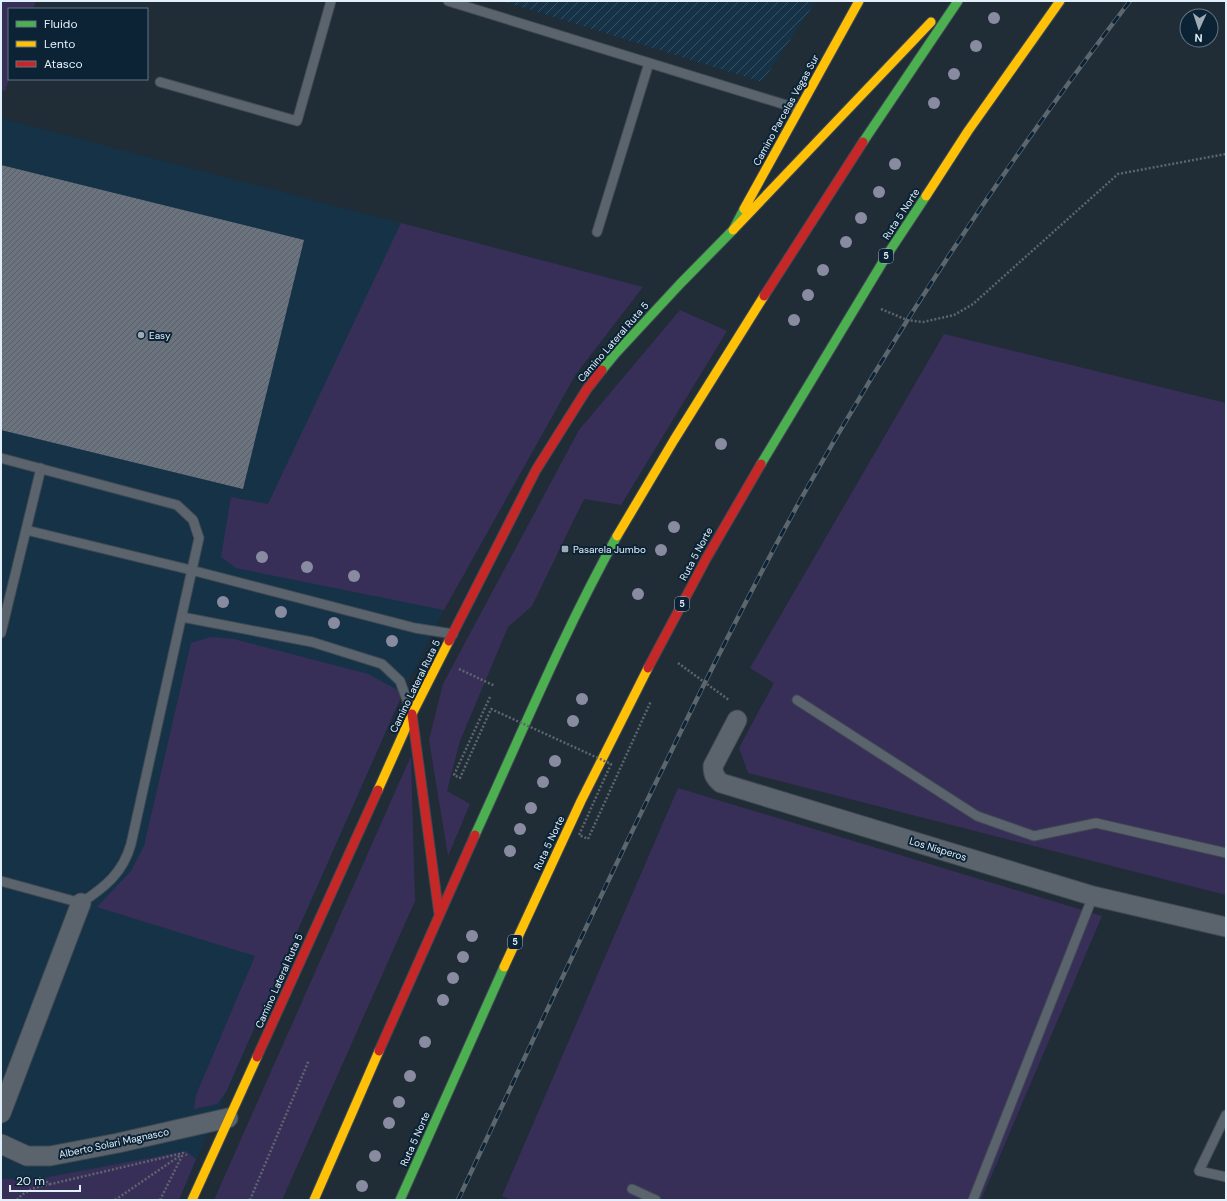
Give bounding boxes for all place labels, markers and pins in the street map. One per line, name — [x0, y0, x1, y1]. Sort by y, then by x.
place label: Easy — [149, 329, 171, 342]
marker: Easy — [136, 330, 146, 340]
place label: Pasarela Jumbo — [573, 543, 646, 556]
marker: Pasarela Jumbo — [560, 544, 570, 554]

